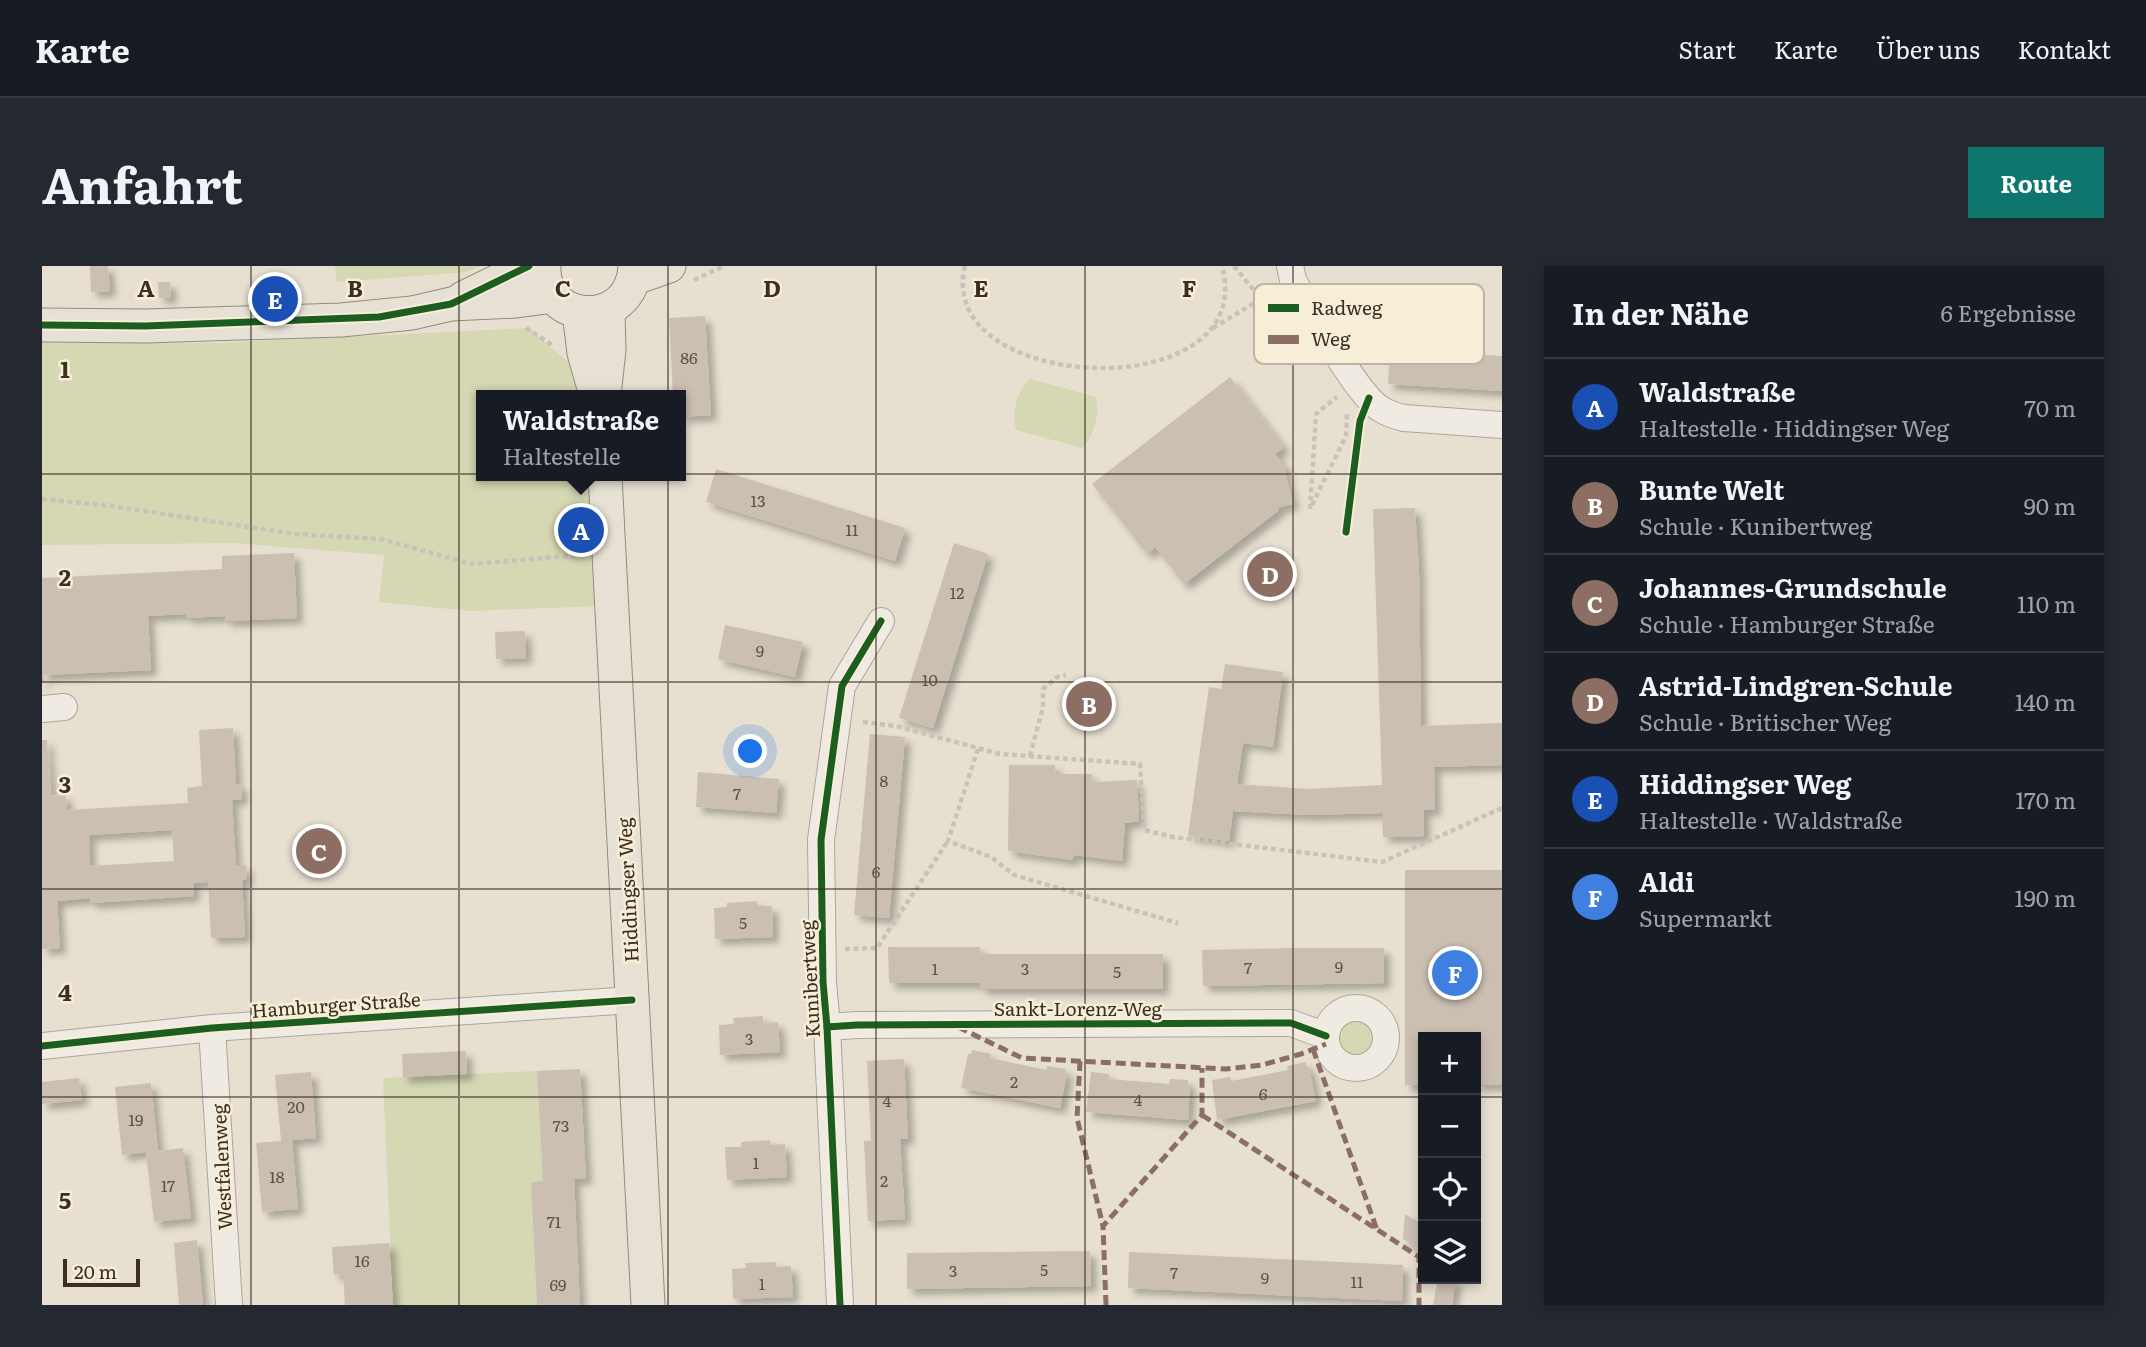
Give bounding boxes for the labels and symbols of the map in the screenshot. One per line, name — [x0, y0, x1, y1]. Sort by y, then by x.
text: A — [137, 270, 155, 304]
text: B — [347, 270, 363, 304]
text: C — [555, 270, 571, 304]
text: D — [763, 270, 781, 304]
text: E — [973, 270, 989, 304]
text: F — [1182, 270, 1197, 304]
pin: E — [252, 273, 298, 325]
legend — [1254, 284, 1484, 364]
text: Radweg — [1311, 293, 1383, 321]
text: Weg — [1311, 324, 1351, 352]
house number: 86 — [680, 345, 698, 369]
text: 1 — [60, 351, 70, 385]
house number: 13 — [750, 488, 766, 512]
pin: A — [558, 504, 604, 556]
house number: 11 — [845, 517, 859, 541]
pin: D — [1247, 548, 1293, 600]
text: 2 — [59, 559, 71, 593]
house number: 12 — [950, 580, 964, 604]
house number: 9 — [756, 638, 764, 662]
house number: 10 — [922, 667, 938, 691]
pin: B — [1066, 678, 1112, 730]
your location — [733, 734, 767, 768]
text: 3 — [59, 766, 71, 800]
house number: 8 — [880, 768, 889, 792]
house number: 7 — [733, 781, 741, 805]
street label: Hiddingser Weg — [609, 816, 645, 963]
pin: C — [296, 825, 342, 877]
house number: 6 — [872, 859, 881, 883]
house number: 5 — [739, 910, 747, 934]
street label: Kunibertweg — [792, 919, 826, 1039]
pin: F — [1432, 947, 1478, 999]
house number: 9 — [1335, 954, 1343, 978]
house number: 7 — [1244, 955, 1252, 979]
house number: 1 — [932, 956, 939, 980]
house number: 3 — [1021, 956, 1029, 980]
house number: 5 — [1113, 959, 1121, 983]
text: 4 — [58, 974, 72, 1008]
street label: Hamburger Straße — [251, 984, 422, 1024]
street label: Sankt-Lorenz-Weg — [994, 994, 1163, 1022]
house number: 3 — [745, 1026, 753, 1050]
house number: 2 — [1010, 1069, 1018, 1093]
house number: 6 — [1259, 1081, 1268, 1105]
house number: 4 — [1134, 1087, 1143, 1111]
house number: 4 — [883, 1088, 892, 1112]
house number: 20 — [287, 1094, 305, 1118]
street label: Westfalenweg — [204, 1103, 238, 1231]
house number: 19 — [129, 1107, 143, 1131]
house number: 73 — [553, 1113, 569, 1137]
house number: 1 — [753, 1150, 760, 1174]
house number: 18 — [269, 1164, 285, 1188]
house number: 2 — [880, 1168, 888, 1192]
house number: 17 — [161, 1173, 175, 1197]
text: 5 — [59, 1182, 71, 1216]
house number: 71 — [547, 1209, 562, 1233]
house number: 16 — [354, 1248, 370, 1272]
scale bar — [63, 1256, 140, 1288]
house number: 5 — [1040, 1257, 1048, 1281]
house number: 3 — [949, 1258, 957, 1282]
house number: 7 — [1170, 1260, 1178, 1284]
house number: 9 — [1261, 1265, 1269, 1289]
house number: 11 — [1350, 1269, 1364, 1293]
house number: 1 — [759, 1271, 766, 1295]
house number: 69 — [550, 1272, 566, 1296]

